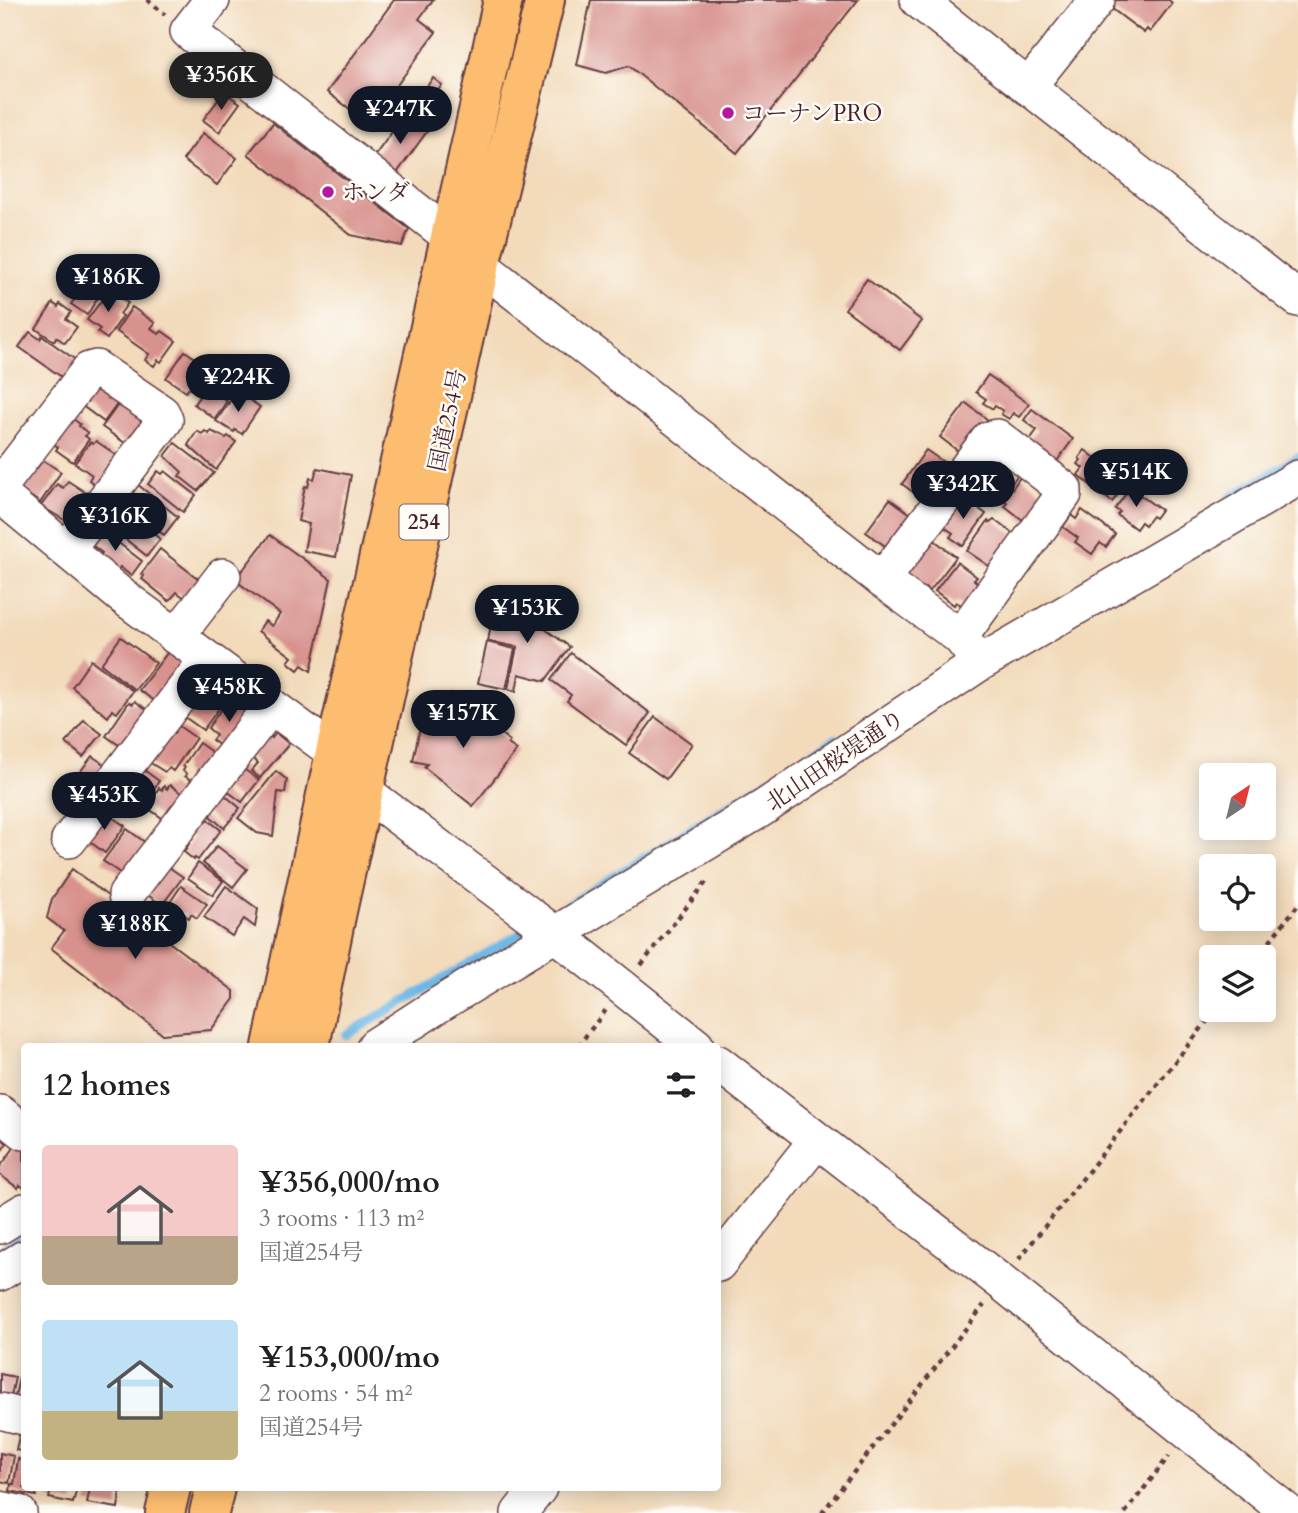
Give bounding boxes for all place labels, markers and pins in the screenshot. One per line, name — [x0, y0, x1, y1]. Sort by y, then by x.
pin: ¥356K — [172, 52, 270, 112]
pin: ¥247K — [351, 86, 449, 146]
place label: コーナンPRO — [742, 98, 882, 129]
marker: コーナンPRO — [720, 105, 736, 121]
place label: ホンダ — [342, 177, 410, 208]
marker: ホンダ — [320, 184, 336, 200]
pin: ¥186K — [59, 254, 157, 314]
pin: ¥224K — [189, 354, 287, 414]
pin: ¥514K — [1087, 449, 1185, 509]
pin: ¥342K — [914, 462, 1012, 521]
pin: ¥316K — [66, 494, 164, 553]
pin: ¥153K — [478, 586, 576, 645]
pin: ¥458K — [180, 664, 278, 724]
pin: ¥157K — [414, 690, 512, 750]
pin: ¥453K — [55, 772, 153, 832]
pin: ¥188K — [86, 902, 184, 961]

